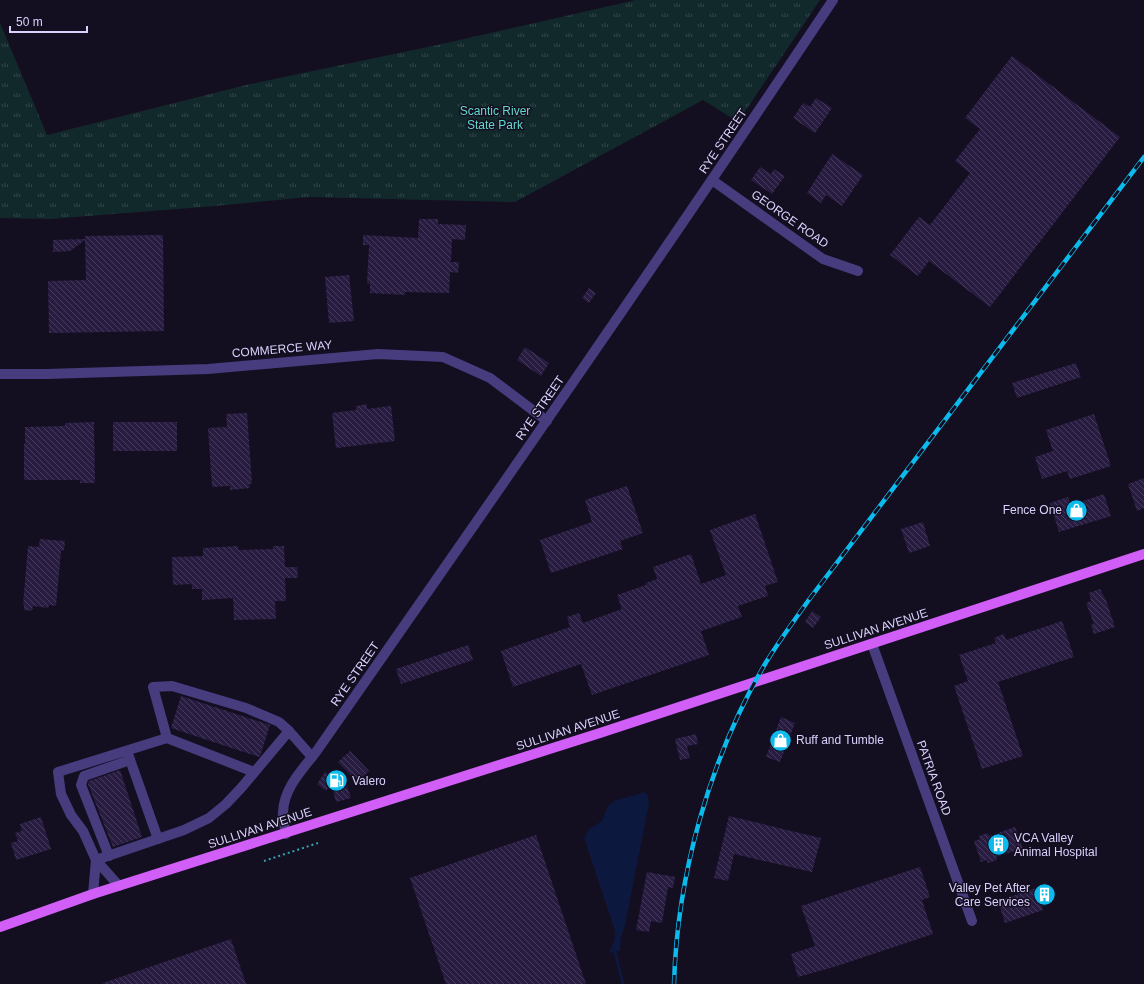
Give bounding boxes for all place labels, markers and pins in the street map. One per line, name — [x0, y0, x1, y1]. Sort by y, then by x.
shop icon: Fence One — [1064, 497, 1090, 523]
place label: Fence One — [1003, 503, 1062, 517]
shop icon: Ruff and Tumble — [767, 727, 793, 753]
place label: Ruff and Tumble — [796, 733, 884, 747]
fuel station icon: Valero — [324, 768, 350, 794]
place label: Valero — [352, 774, 386, 788]
place label: VCA Valley Animal Hospital — [1014, 831, 1097, 859]
building icon: VCA Valley Animal Hospital — [985, 832, 1011, 858]
place label: Valley Pet After Care Services — [949, 881, 1030, 909]
building icon: Valley Pet After Care Services — [1032, 882, 1058, 908]

